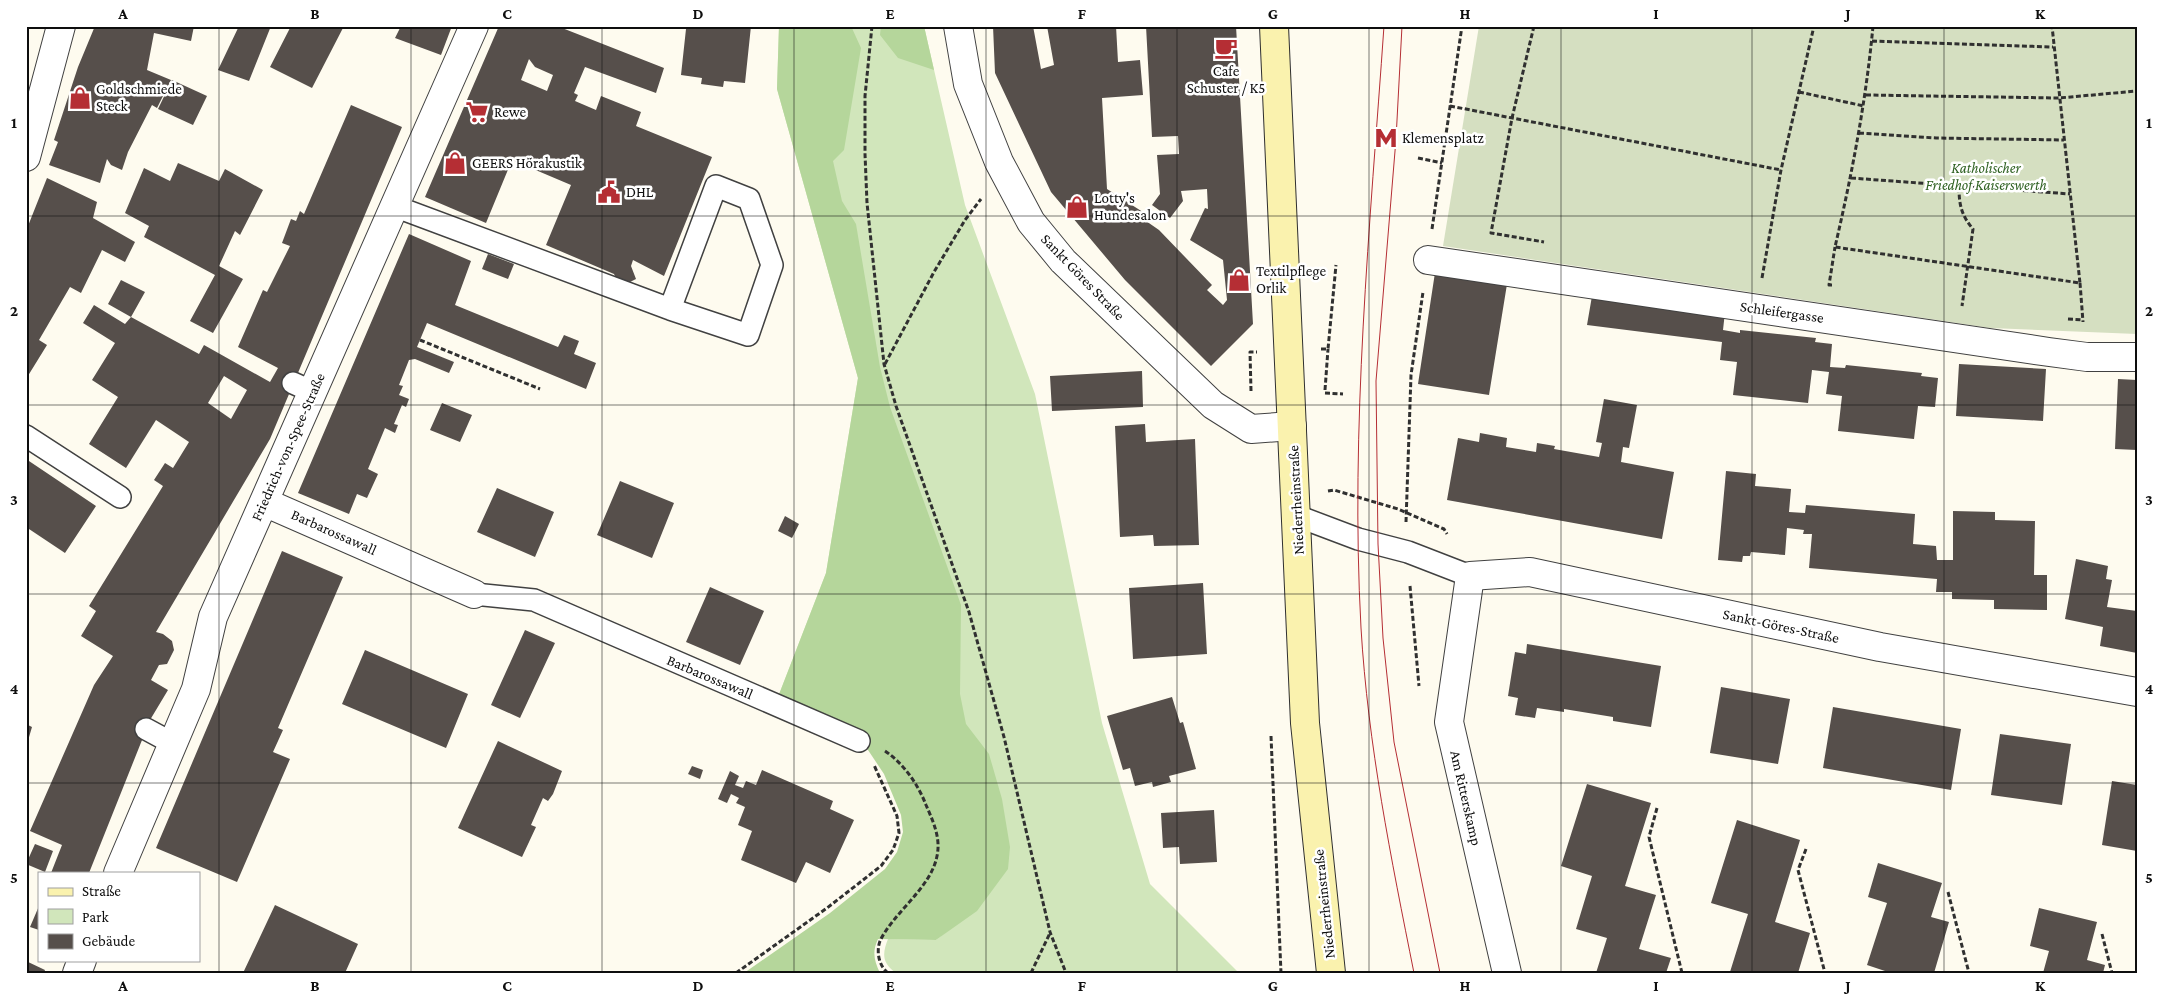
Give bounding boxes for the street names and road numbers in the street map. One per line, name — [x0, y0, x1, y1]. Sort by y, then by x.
street label: Sankt Göres Straße — [1038, 231, 1128, 324]
street label: Schleifergasse — [1739, 298, 1825, 327]
street label: Friedrich-von-Spee-Straße — [248, 370, 329, 524]
street label: Niederrheinstraße — [1285, 444, 1307, 555]
street label: Barbarossawall — [289, 506, 379, 558]
street label: Sankt-Göres-Straße — [1721, 606, 1841, 646]
street label: Barbarossawall — [665, 652, 755, 702]
street label: Am Ritterskamp — [1446, 749, 1485, 847]
street label: Niederrheinstraße — [1310, 848, 1338, 959]

